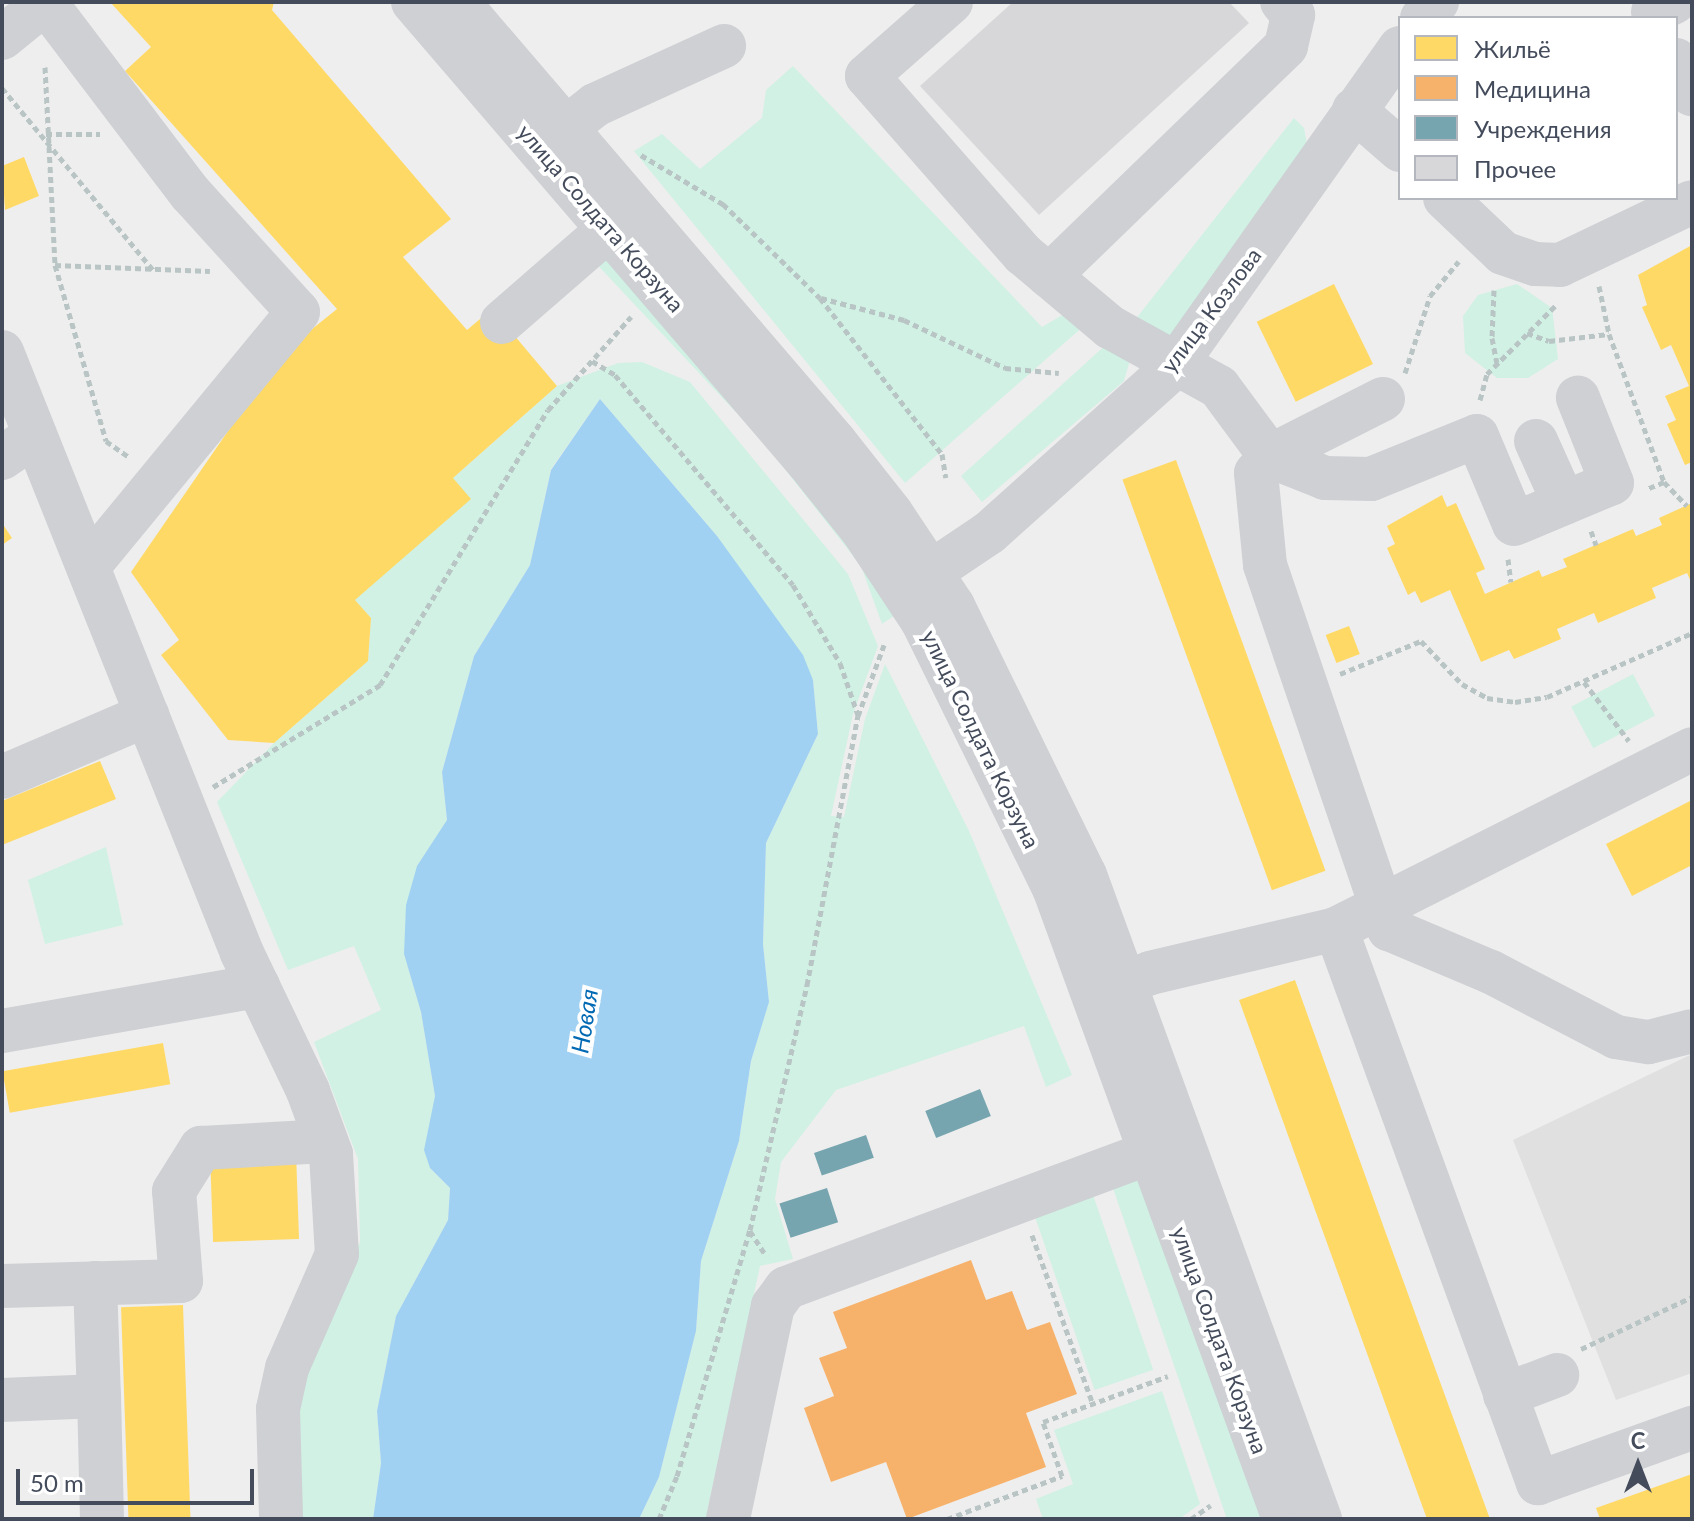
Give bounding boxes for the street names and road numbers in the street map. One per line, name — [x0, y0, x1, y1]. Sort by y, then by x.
street label: улица Солдата Корзуна — [512, 119, 690, 317]
street label: улица Козлова — [1156, 243, 1266, 377]
street label: улица Солдата Корзуна — [917, 625, 1045, 853]
street label: улица Солдата Корзуна — [1167, 1223, 1273, 1457]

